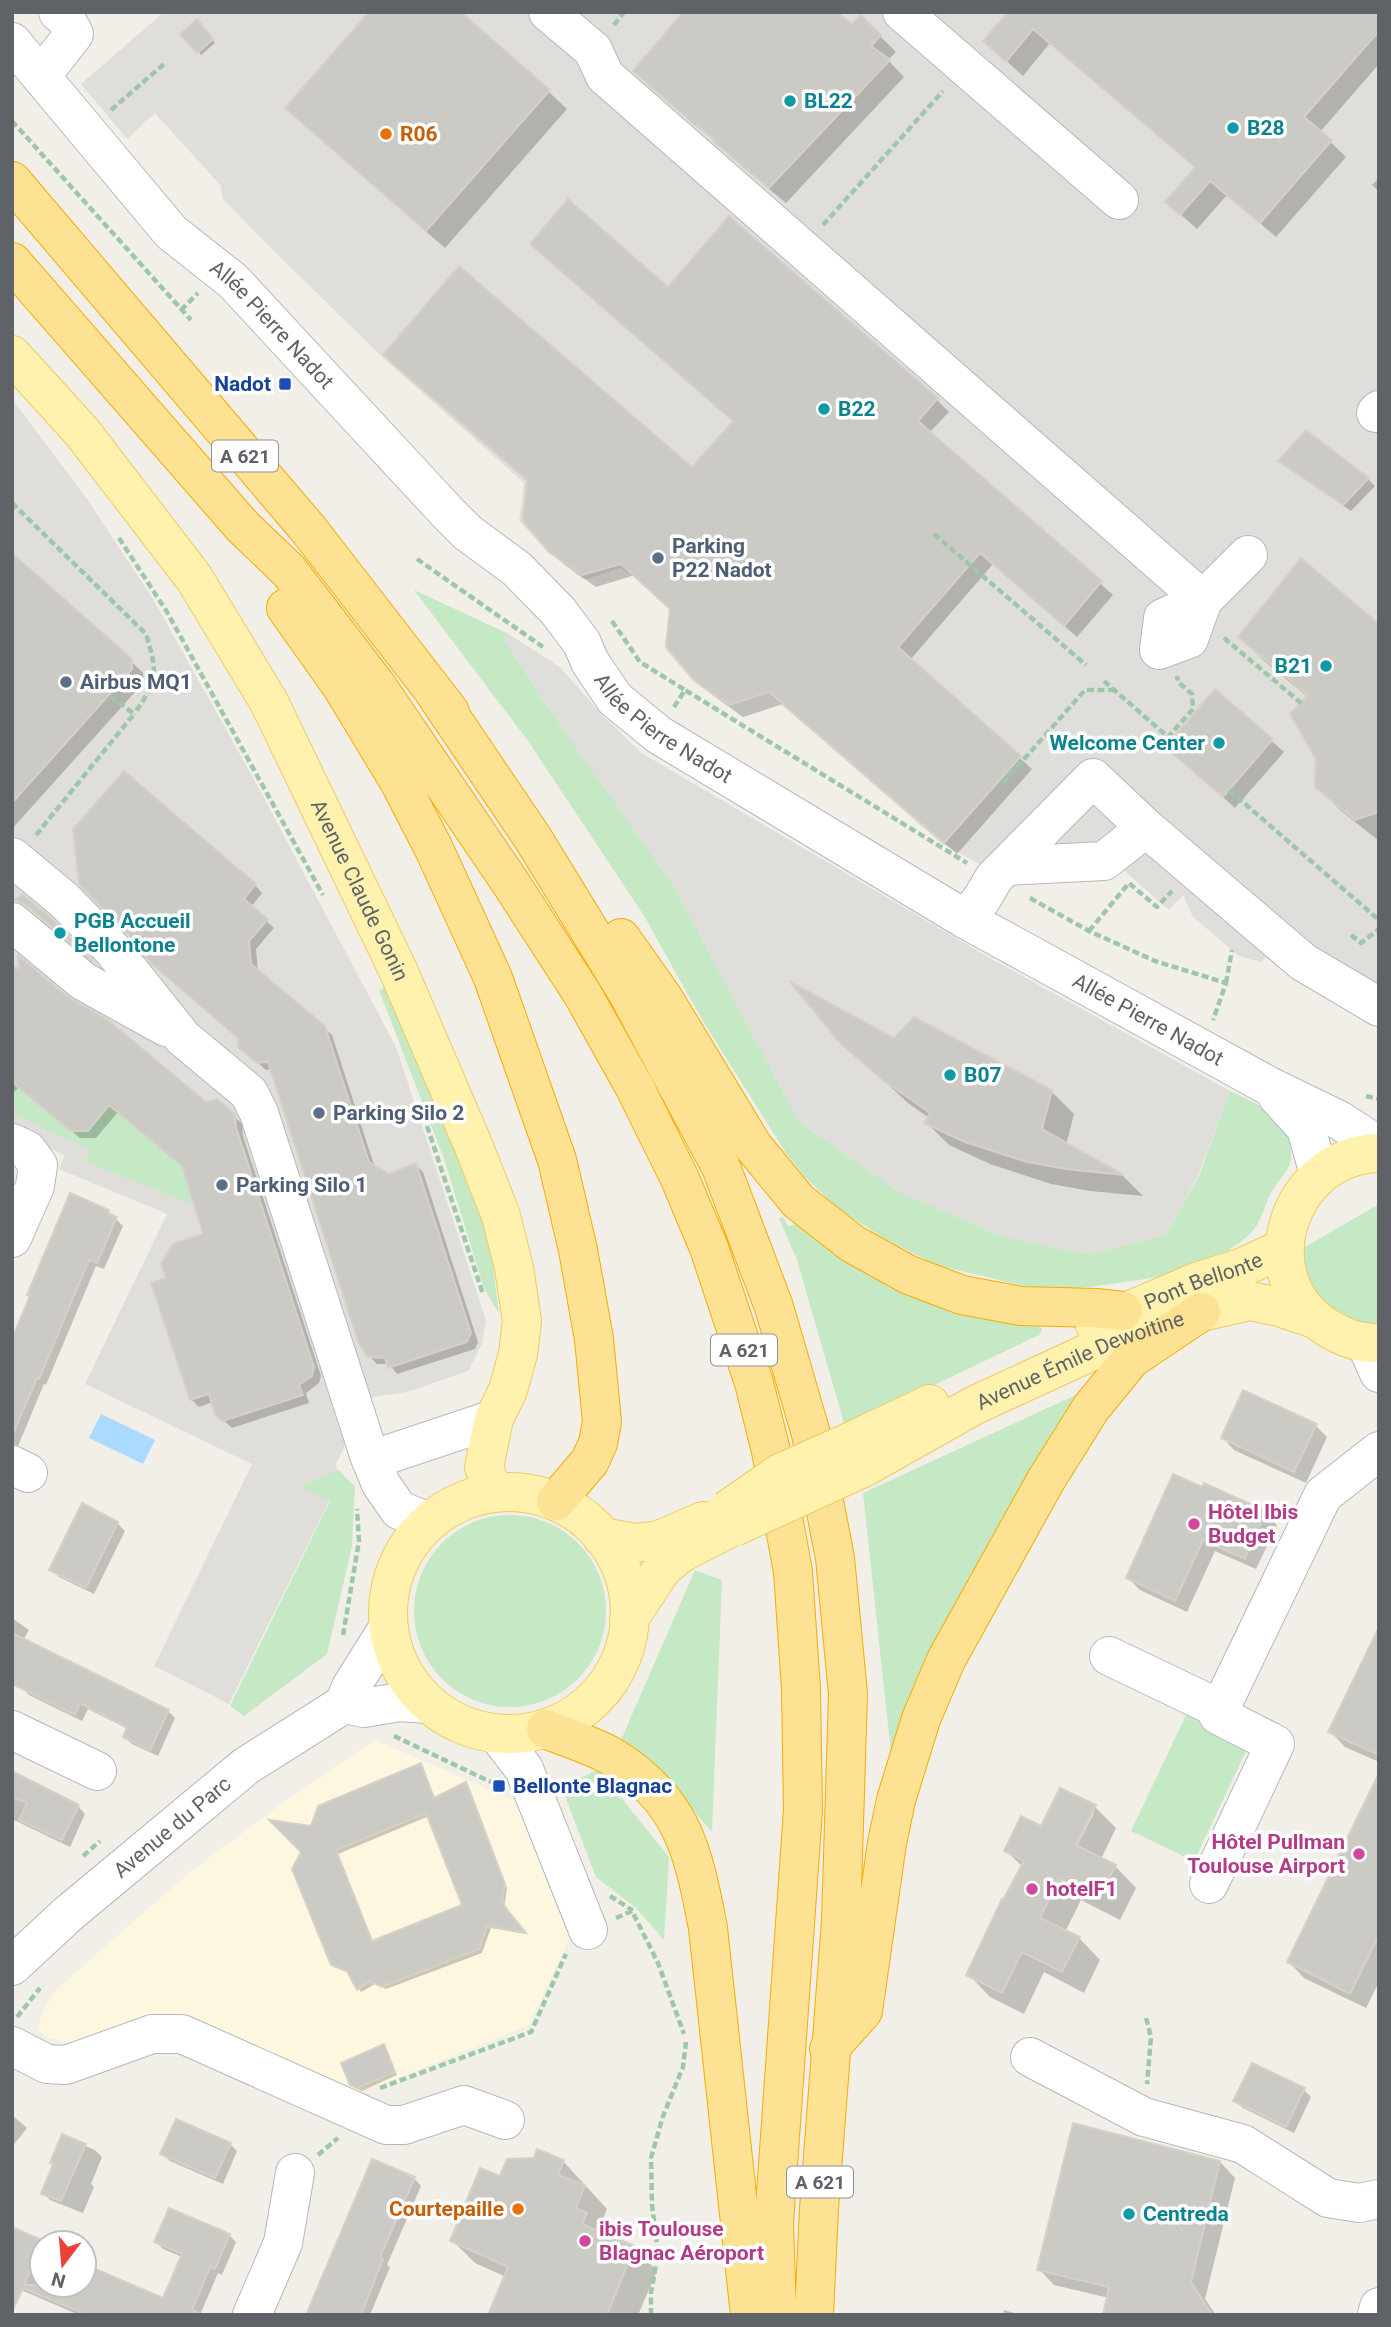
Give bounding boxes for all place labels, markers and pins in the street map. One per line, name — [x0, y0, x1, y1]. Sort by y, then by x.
place label: BL22 — [804, 89, 853, 113]
marker: BL22 — [782, 93, 798, 109]
place label: B28 — [1247, 116, 1285, 140]
marker: B28 — [1225, 120, 1241, 136]
place label: R06 — [400, 122, 438, 146]
marker: R06 — [378, 126, 394, 142]
place label: Nadot — [214, 371, 271, 397]
marker: Nadot — [277, 376, 293, 392]
place label: B22 — [838, 397, 876, 421]
marker: B22 — [816, 401, 832, 417]
place label: Parking P22 Nadot — [672, 534, 772, 582]
marker: Parking P22 Nadot — [650, 550, 666, 566]
place label: B21 — [1275, 654, 1312, 678]
marker: B21 — [1318, 658, 1334, 674]
place label: Airbus MQ1 — [80, 670, 192, 694]
marker: Airbus MQ1 — [58, 674, 74, 690]
place label: Welcome Center — [1050, 731, 1205, 755]
marker: Welcome Center — [1211, 735, 1227, 751]
place label: PGB Accueil Bellontone — [74, 909, 191, 957]
marker: PGB Accueil Bellontone — [52, 925, 68, 941]
place label: B07 — [964, 1063, 1002, 1087]
marker: B07 — [942, 1067, 958, 1083]
place label: Parking Silo 2 — [333, 1101, 464, 1125]
marker: Parking Silo 2 — [311, 1105, 327, 1121]
place label: Parking Silo 1 — [236, 1173, 367, 1197]
marker: Parking Silo 1 — [214, 1177, 230, 1193]
place label: Hôtel Ibis Budget — [1208, 1500, 1298, 1548]
marker: Hôtel Ibis Budget — [1186, 1516, 1202, 1532]
place label: Bellonte Blagnac — [513, 1774, 672, 1798]
marker: Bellonte Blagnac — [491, 1778, 507, 1794]
place label: Hôtel Pullman Toulouse Airport — [1187, 1830, 1345, 1878]
marker: Hôtel Pullman Toulouse Airport — [1351, 1846, 1367, 1862]
place label: hotelF1 — [1046, 1877, 1117, 1901]
marker: hotelF1 — [1024, 1881, 1040, 1897]
place label: Courtepaille — [389, 2197, 504, 2221]
marker: Courtepaille — [510, 2201, 526, 2217]
place label: Centreda — [1143, 2202, 1229, 2226]
marker: Centreda — [1121, 2206, 1137, 2222]
place label: ibis Toulouse Blagnac Aéroport — [599, 2217, 764, 2265]
marker: ibis Toulouse Blagnac Aéroport — [577, 2233, 593, 2249]

